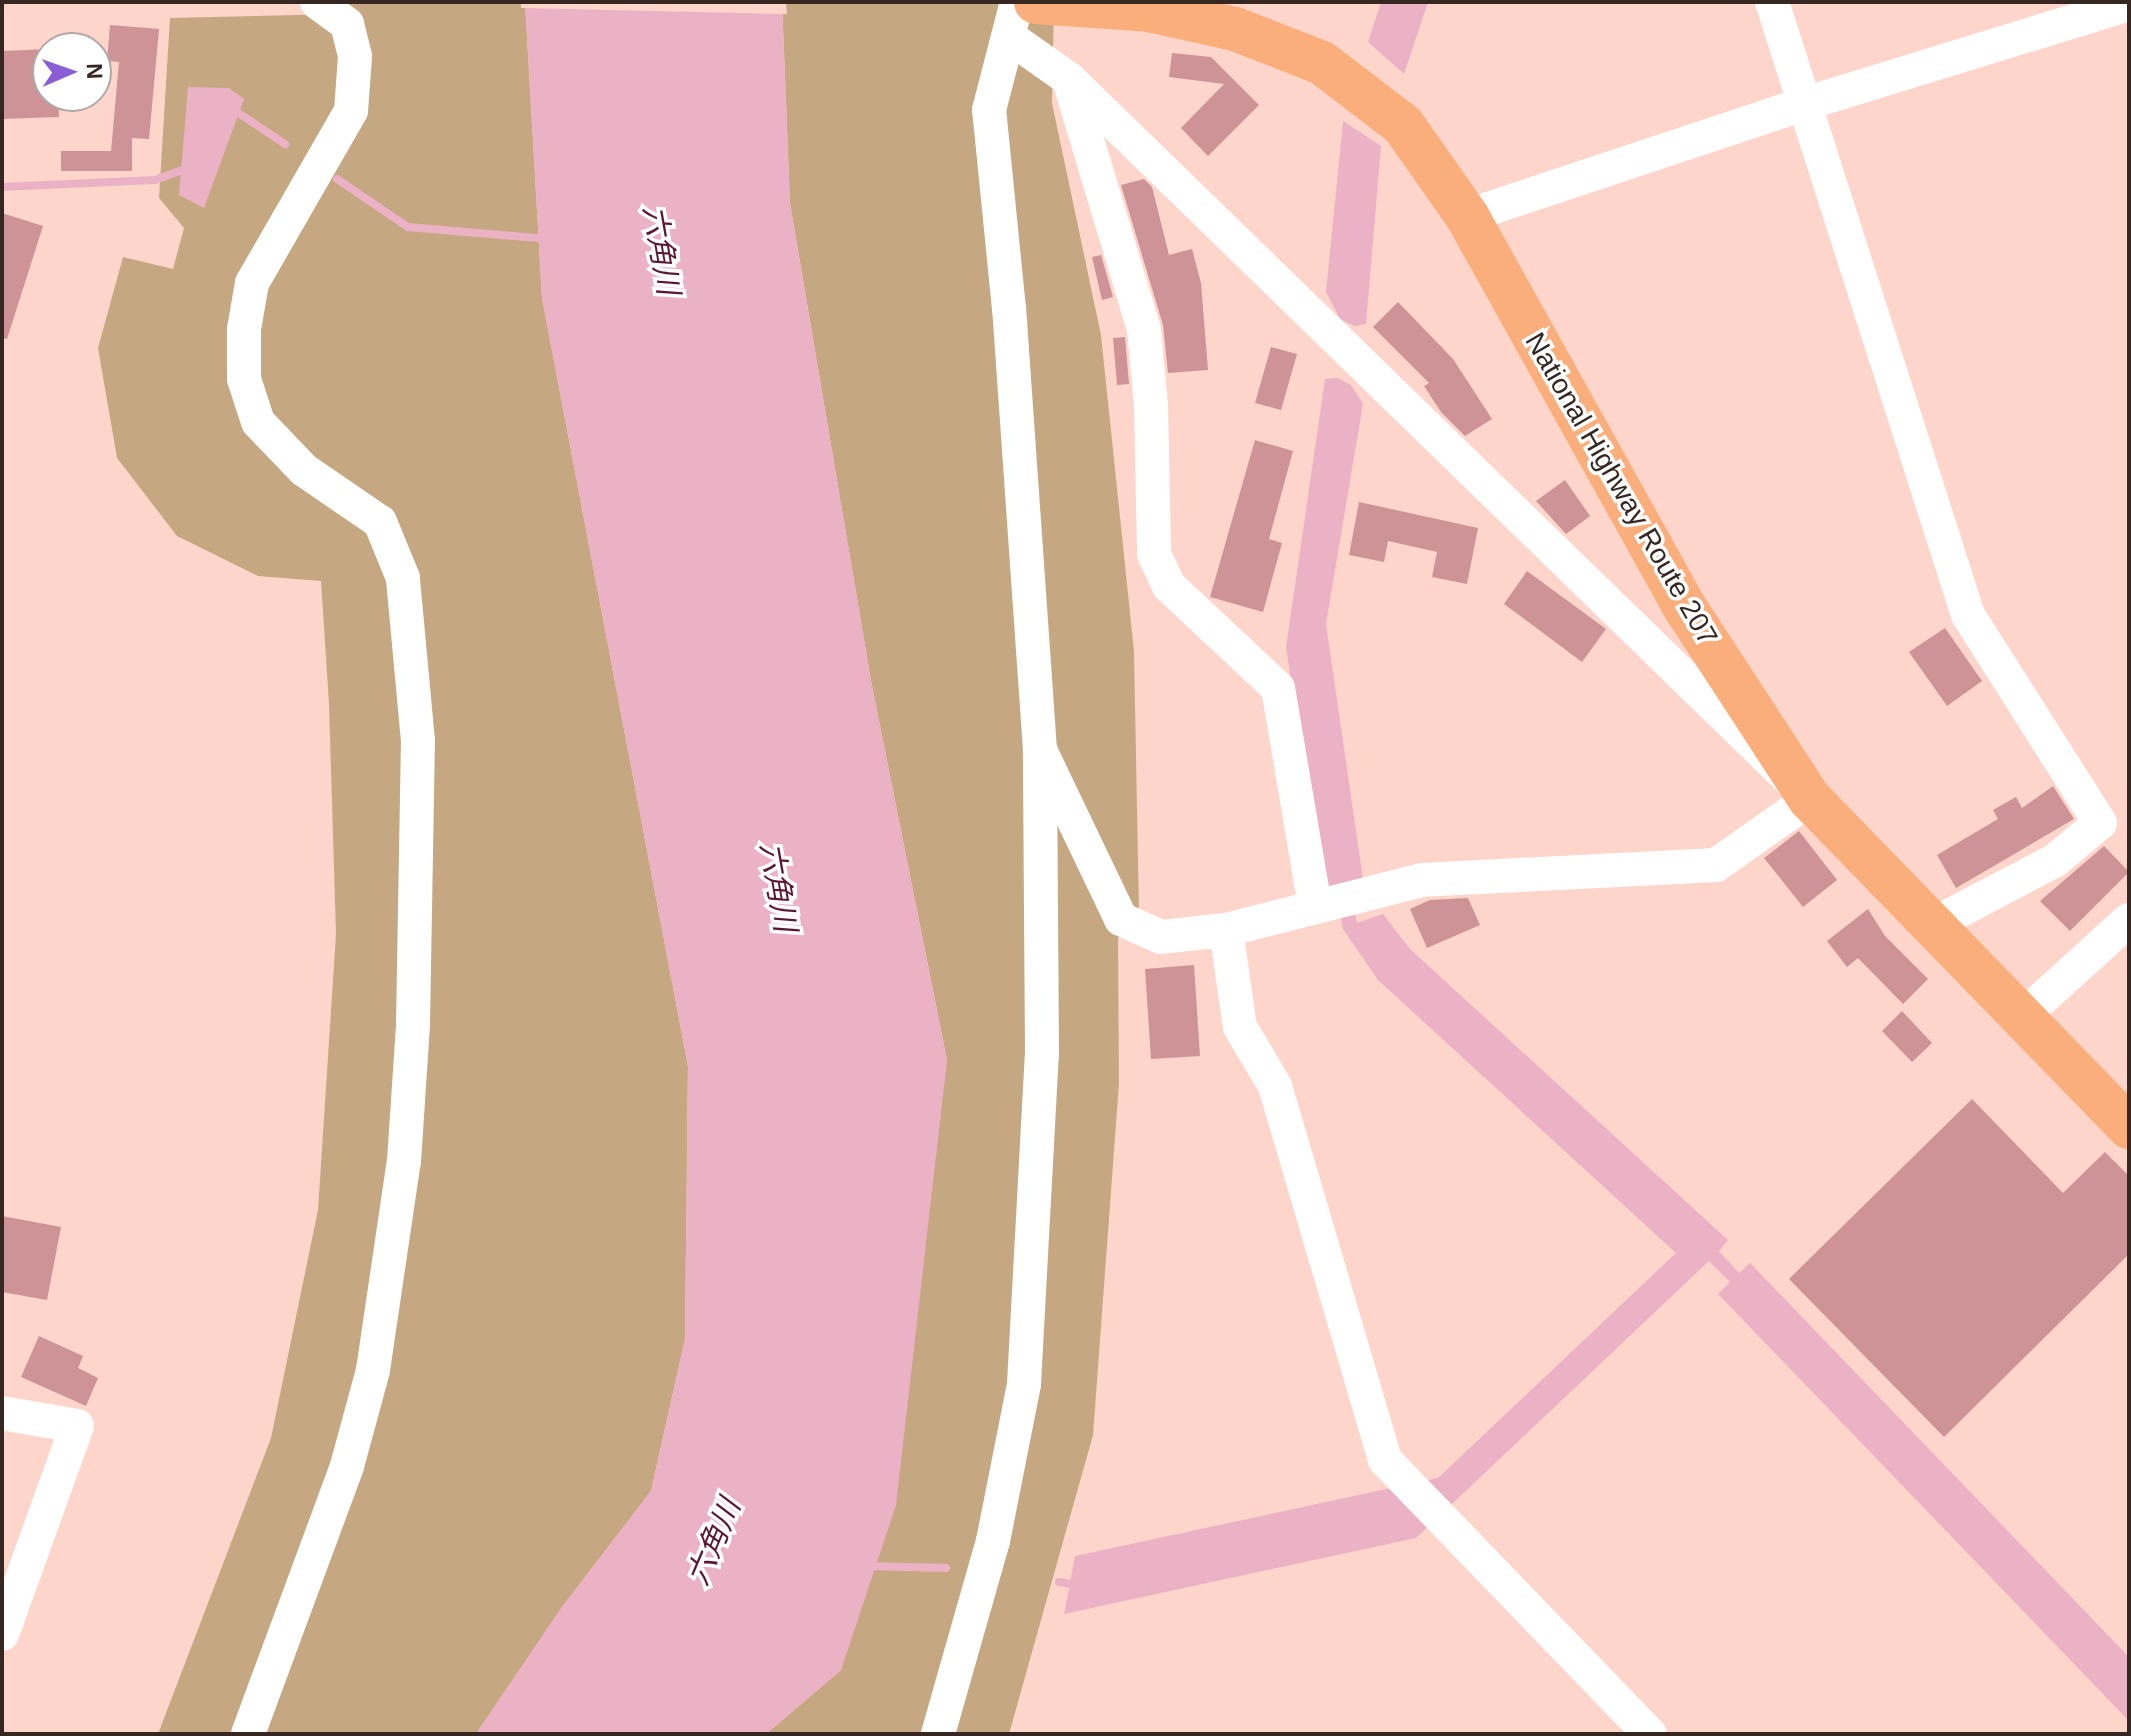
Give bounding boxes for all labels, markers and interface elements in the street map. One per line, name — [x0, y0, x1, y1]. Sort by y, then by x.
north arrow — [32, 32, 112, 112]
text: N — [82, 63, 107, 80]
water label: 六角川 — [635, 203, 687, 297]
street label: National Highway Route 207 — [1518, 327, 1724, 651]
water label: 六角川 — [752, 840, 804, 934]
water label: 六角川 — [680, 1494, 748, 1590]

